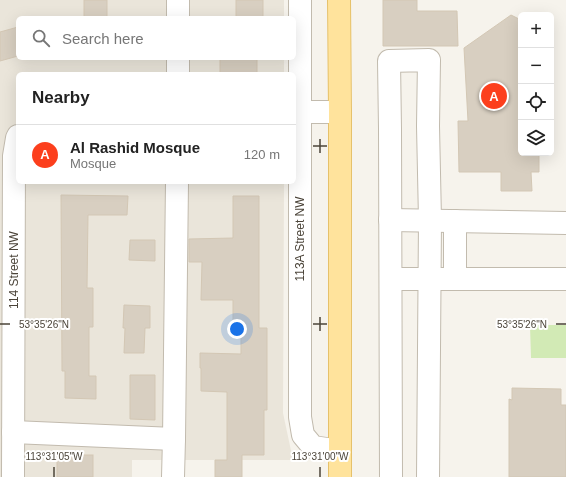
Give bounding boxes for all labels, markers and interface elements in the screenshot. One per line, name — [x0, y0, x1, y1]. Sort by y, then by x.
map controls — [518, 12, 554, 156]
button: + — [518, 12, 554, 48]
search box — [16, 16, 296, 60]
icon: search — [30, 27, 52, 49]
text: Search here — [62, 30, 144, 47]
button: − — [518, 48, 554, 84]
pin: A — [481, 81, 507, 111]
button: locate — [518, 84, 554, 120]
text: Nearby — [32, 88, 90, 107]
button: layers — [518, 120, 554, 156]
text: Al Rashid Mosque — [70, 139, 200, 156]
text: A — [40, 147, 50, 162]
text: 120 m — [244, 147, 280, 162]
text: Mosque — [70, 156, 116, 171]
street label: 113A Street NW — [293, 196, 307, 282]
street label: 114 Street NW — [7, 230, 21, 309]
text: 53°35'26"N — [19, 319, 69, 330]
your location — [227, 319, 247, 339]
text: 53°35'26"N — [497, 319, 547, 330]
text: 113°31'05"W — [25, 451, 83, 462]
text: 113°31'00"W — [291, 451, 349, 462]

